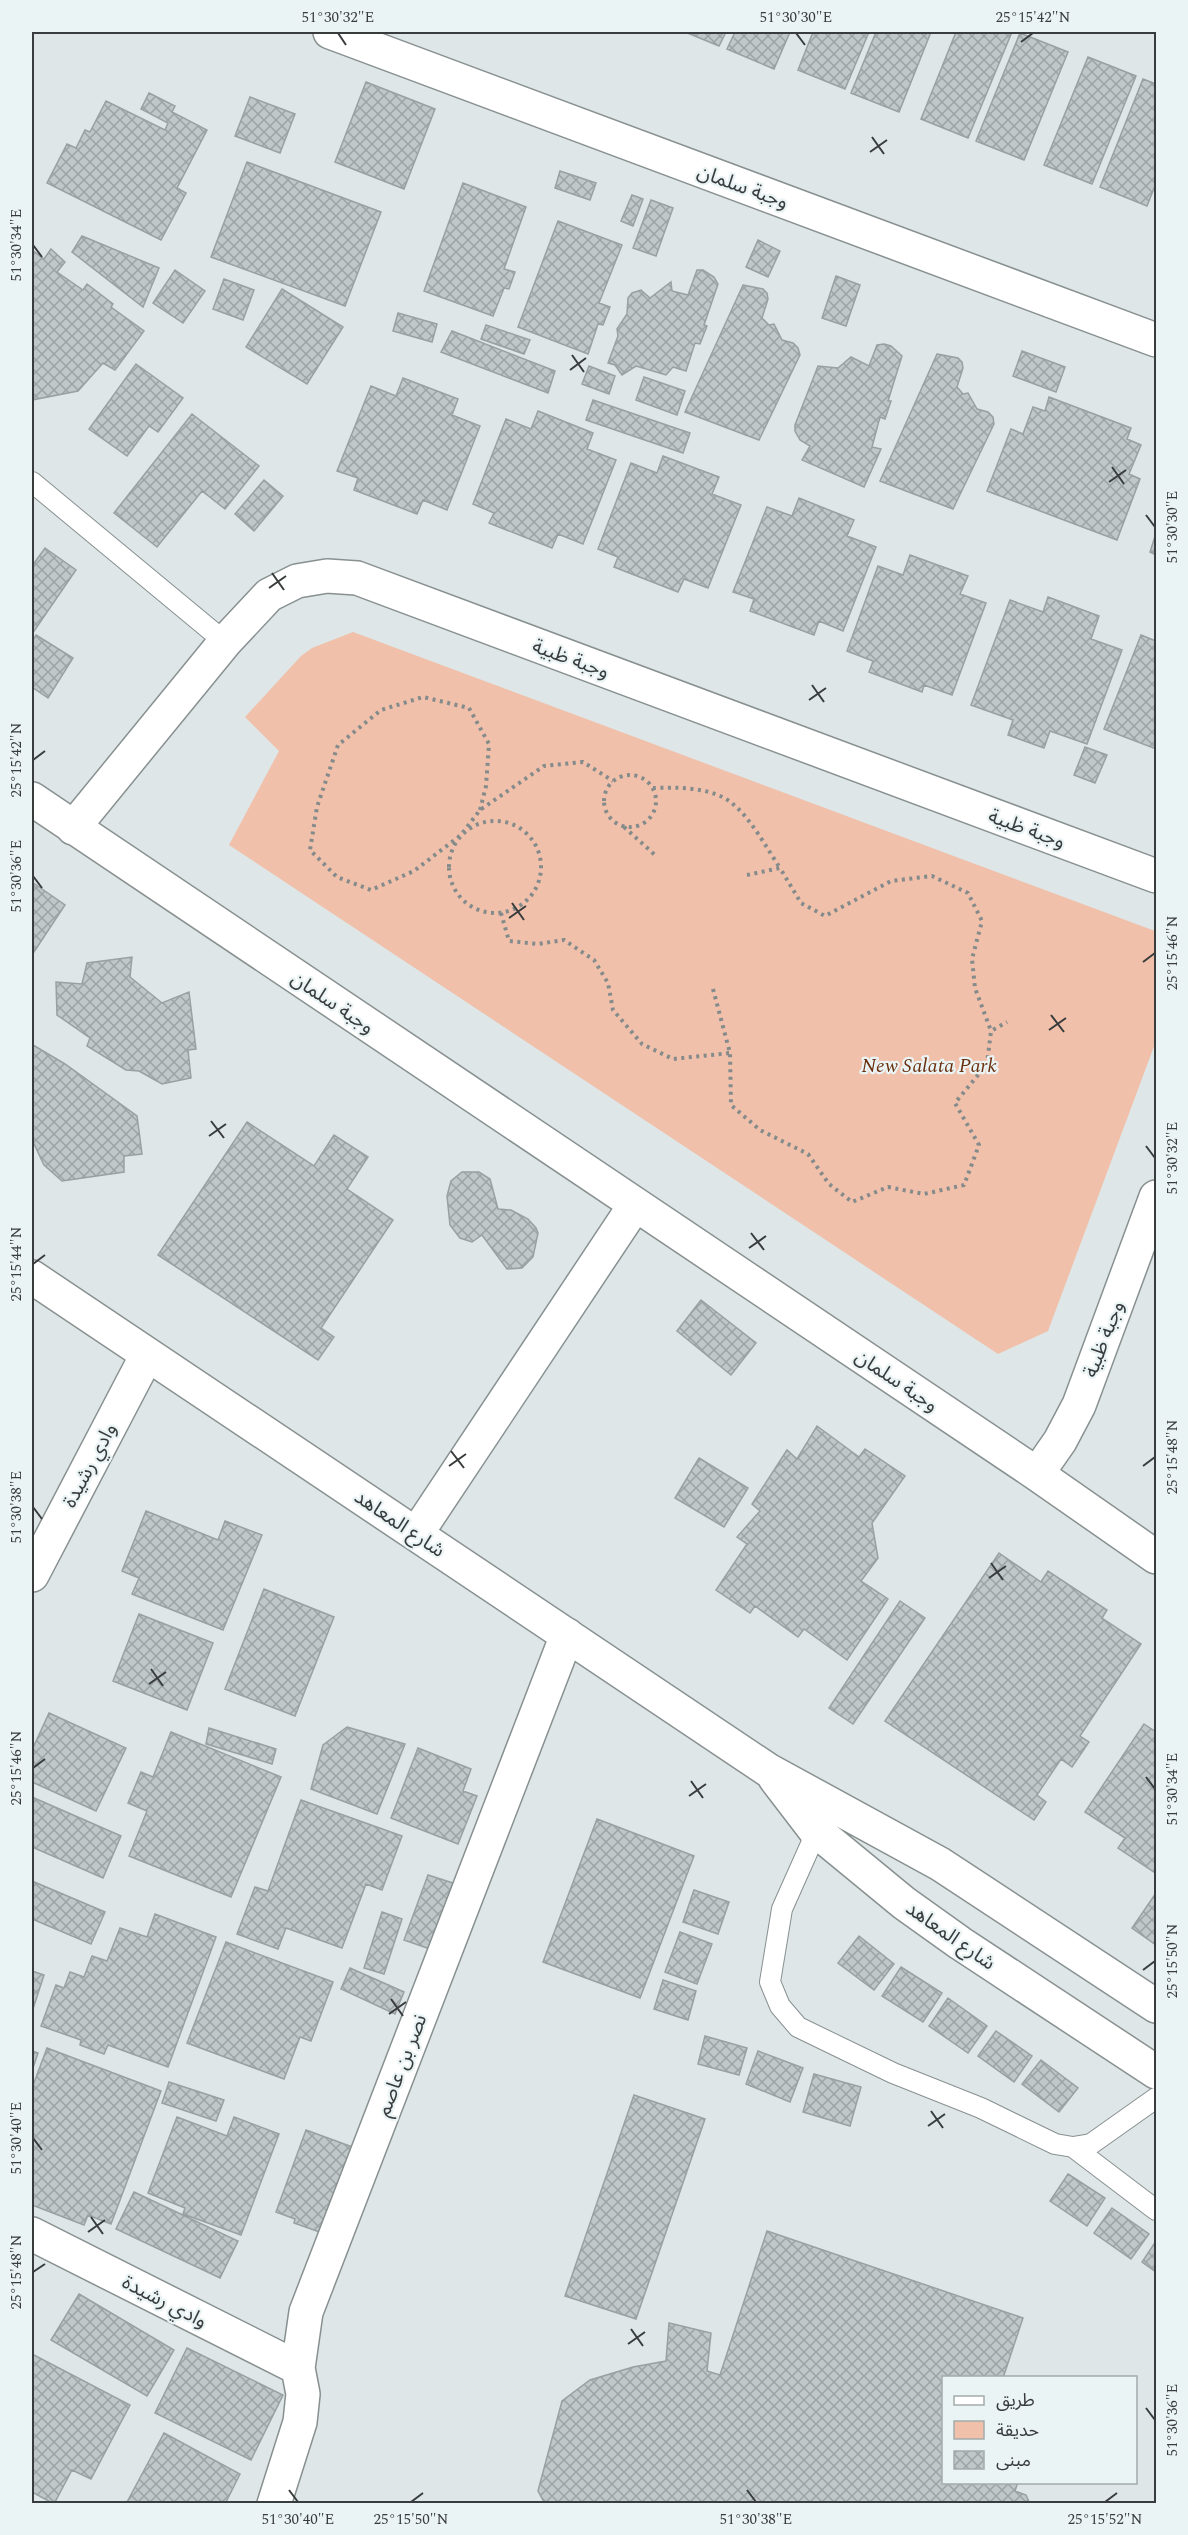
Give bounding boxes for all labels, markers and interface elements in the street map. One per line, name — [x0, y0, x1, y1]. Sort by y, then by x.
text: 51°30'32"E — [302, 6, 374, 29]
text: 51°30'30"E — [760, 6, 832, 29]
text: 25°15'42"N — [996, 6, 1071, 29]
street label: وجبة سلمان — [693, 157, 792, 217]
text: 51°30'34"E — [5, 209, 28, 281]
text: 51°30'30"E — [1161, 491, 1184, 563]
street label: وجبة ظبية — [528, 631, 613, 687]
text: 25°15'42"N — [5, 722, 28, 798]
street label: وجبة ظبية — [984, 801, 1069, 857]
text: 51°30'36"E — [5, 840, 28, 912]
text: 25°15'46"N — [1161, 915, 1184, 991]
street label: وجبة سلمان — [285, 964, 380, 1042]
park label: New Salata Park — [861, 1051, 997, 1081]
text: 51°30'32"E — [1161, 1122, 1184, 1194]
text: 25°15'44"N — [5, 1226, 28, 1302]
street label: وجبة ظبية — [1076, 1297, 1132, 1382]
street label: وجبة سلمان — [849, 1342, 944, 1420]
street label: وادي رشيدة — [55, 1418, 125, 1513]
text: 25°15'48"N — [1161, 1419, 1184, 1495]
text: 51°30'38"E — [5, 1471, 28, 1543]
street label: شارع المعاهد — [348, 1482, 451, 1565]
text: 25°15'46"N — [5, 1730, 28, 1806]
text: 51°30'34"E — [1161, 1753, 1184, 1825]
street label: شارع المعاهد — [899, 1894, 1002, 1978]
text: 25°15'50"N — [1161, 1923, 1184, 1999]
street label: نصر بن عاصم — [369, 2010, 435, 2121]
text: 51°30'40"E — [5, 2102, 28, 2174]
text: 25°15'48"N — [5, 2234, 28, 2310]
street label: وادي رشيدة — [117, 2268, 212, 2336]
legend — [942, 2376, 1137, 2484]
text: 51°30'36"E — [1161, 2384, 1184, 2456]
text: طريق — [996, 2387, 1035, 2414]
text: حديقة — [996, 2417, 1039, 2444]
text: مبنى — [996, 2447, 1031, 2474]
text: 51°30'40"E — [262, 2508, 334, 2531]
text: 25°15'50"N — [374, 2508, 449, 2531]
text: 51°30'38"E — [720, 2508, 792, 2531]
text: 25°15'52"N — [1068, 2508, 1143, 2531]

